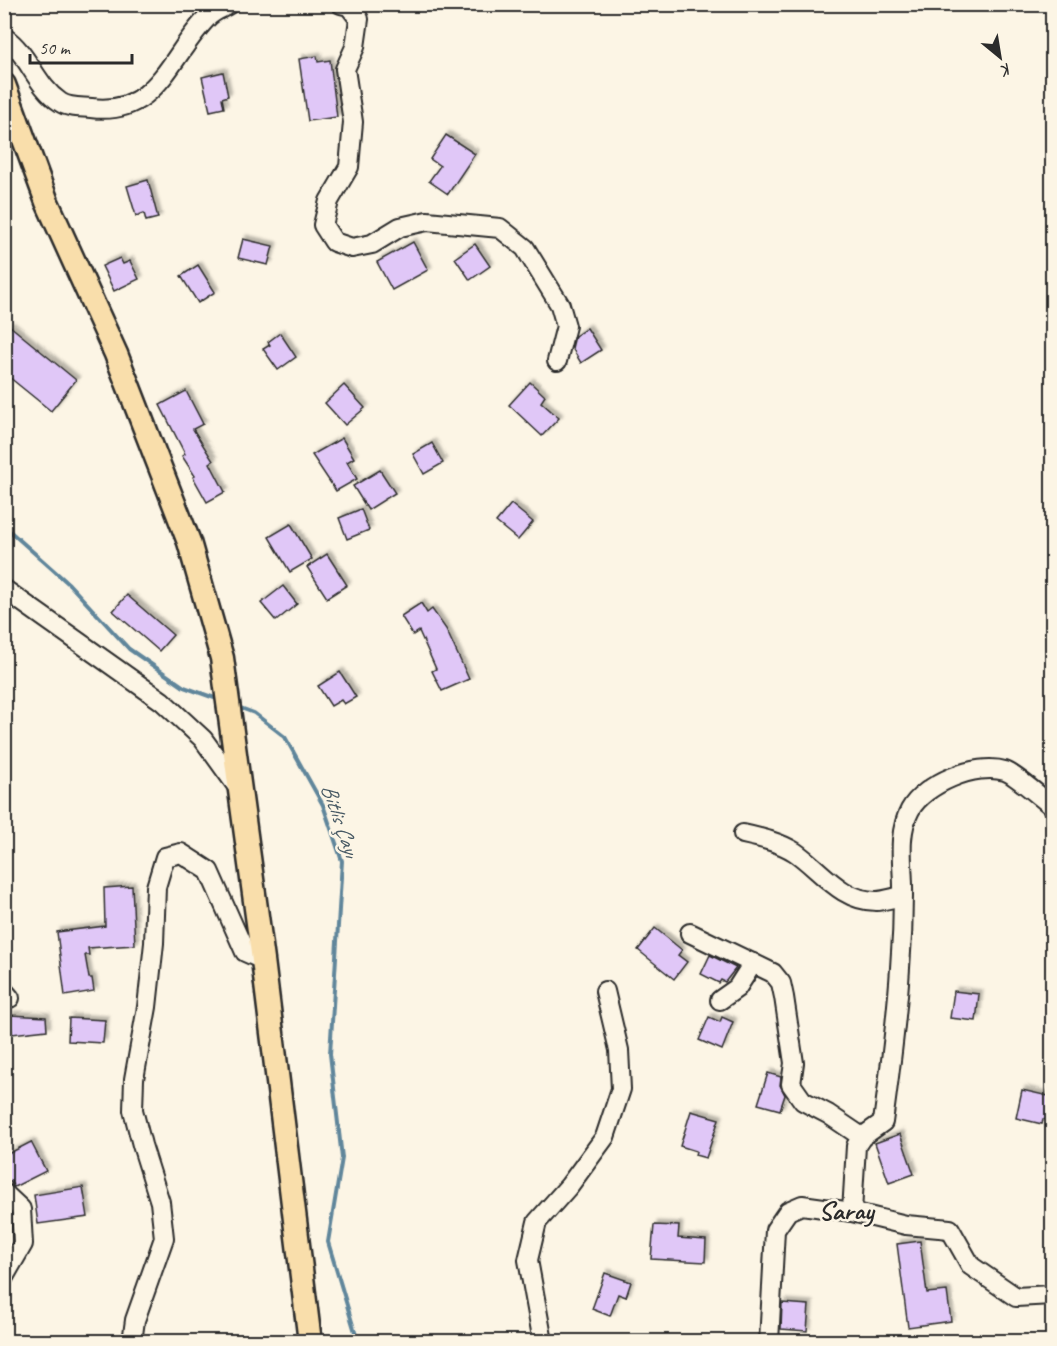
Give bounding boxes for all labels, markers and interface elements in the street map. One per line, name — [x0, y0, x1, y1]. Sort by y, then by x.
scale bar — [30, 27, 132, 65]
north arrow — [970, 27, 1030, 87]
text: 50 m — [39, 37, 72, 59]
text: K — [995, 58, 1016, 82]
water label: Bitlis Çayı — [315, 780, 366, 863]
district label: Saray — [818, 1193, 876, 1227]

